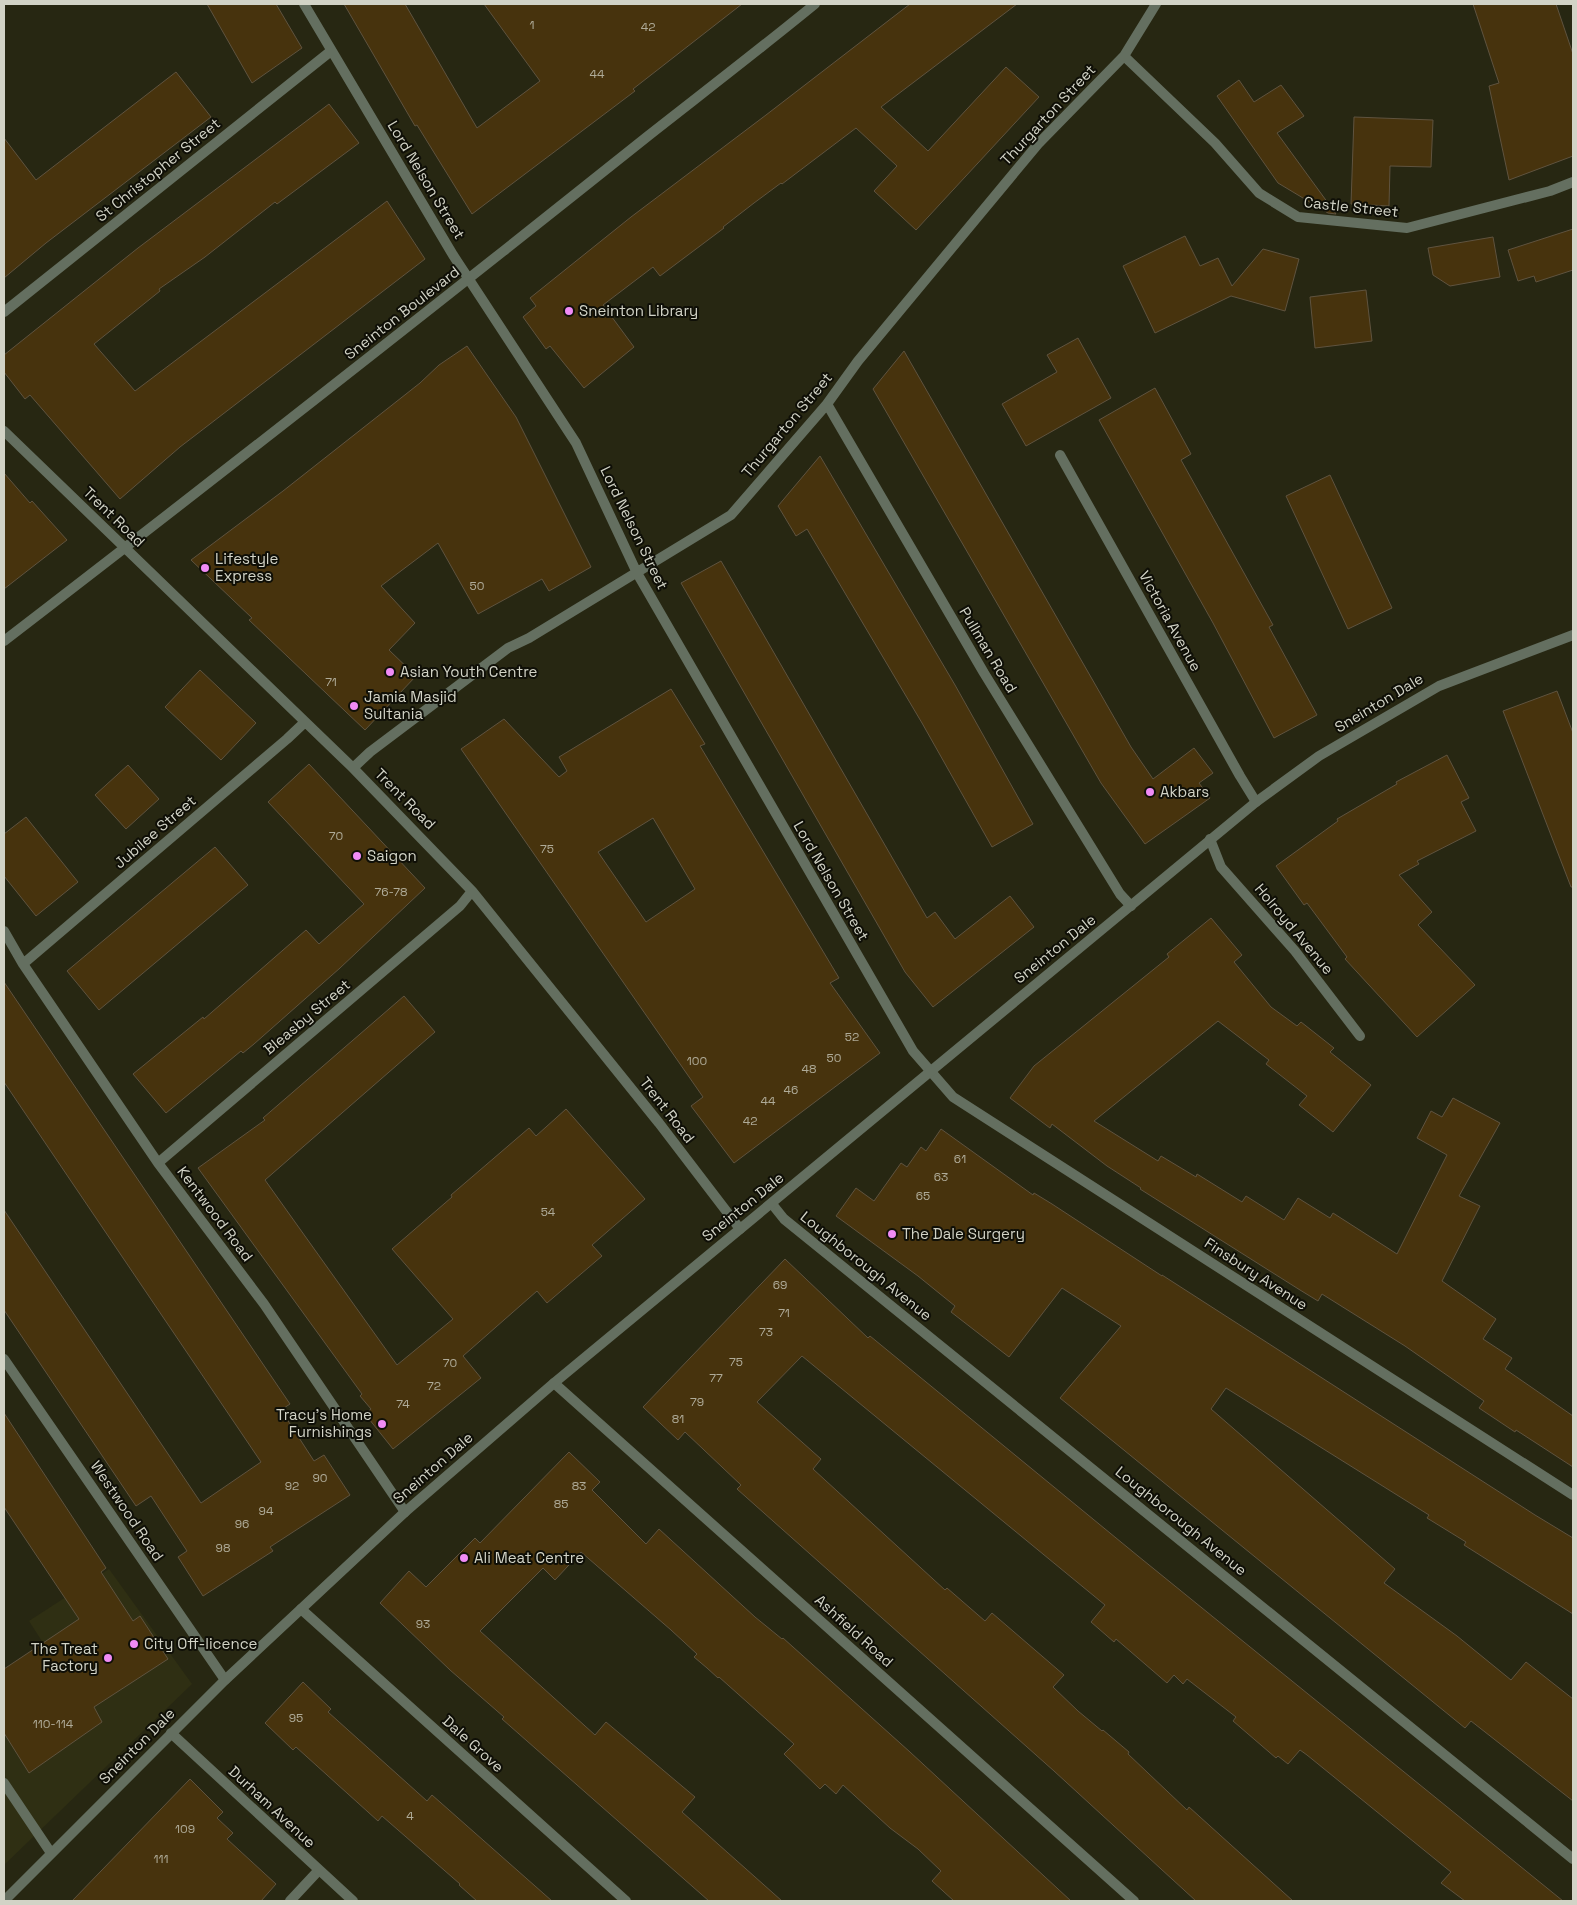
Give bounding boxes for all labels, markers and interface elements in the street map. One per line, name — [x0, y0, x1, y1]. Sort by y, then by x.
house number: 1 — [529, 17, 535, 33]
house number: 42 — [641, 19, 655, 35]
street label: Thurgarton Street — [996, 60, 1099, 169]
house number: 44 — [589, 66, 605, 82]
street label: St Christopher Street — [92, 113, 224, 226]
street label: Lord Nelson Street — [384, 117, 469, 243]
street label: Castle Street — [1303, 192, 1399, 221]
street label: Sneinton Boulevard — [340, 262, 463, 364]
place label: Sneinton Library — [579, 301, 698, 320]
marker: Sneinton Library — [563, 305, 575, 317]
street label: Thurgarton Street — [737, 368, 836, 481]
street label: Lord Nelson Street — [596, 463, 673, 593]
street label: Trent Road — [80, 483, 149, 551]
place label: Lifestyle Express — [215, 549, 279, 585]
marker: Lifestyle Express — [199, 562, 211, 574]
street label: Victoria Avenue — [1135, 567, 1206, 675]
house number: 50 — [470, 578, 484, 594]
street label: Pullman Road — [955, 603, 1022, 696]
place label: Asian Youth Centre — [400, 662, 538, 681]
marker: Asian Youth Centre — [384, 666, 396, 678]
street label: Sneinton Dale — [1331, 669, 1427, 736]
house number: 71 — [325, 674, 337, 690]
place label: Jamia Masjid Sultania — [364, 687, 457, 723]
marker: Jamia Masjid Sultania — [348, 700, 360, 712]
street label: Trent Road — [371, 764, 440, 833]
place label: Akbars — [1160, 782, 1209, 801]
marker: Akbars — [1144, 786, 1156, 798]
street label: Jubilee Street — [110, 791, 200, 872]
street label: Lord Nelson Street — [789, 818, 873, 944]
house number: 70 — [329, 828, 343, 844]
house number: 75 — [540, 841, 554, 857]
place label: Saigon — [367, 846, 417, 865]
marker: Saigon — [351, 850, 363, 862]
street label: Holroyd Avenue — [1251, 879, 1338, 978]
house number: 76-78 — [374, 884, 408, 900]
street label: Sneinton Dale — [1010, 910, 1100, 987]
street label: Bleasby Street — [259, 975, 354, 1058]
house number: 52 — [845, 1029, 859, 1045]
house number: 50 — [827, 1050, 841, 1066]
house number: 100 — [687, 1053, 707, 1069]
house number: 48 — [802, 1061, 816, 1077]
street label: Trent Road — [636, 1073, 699, 1146]
house number: 46 — [784, 1082, 798, 1098]
house number: 44 — [760, 1093, 776, 1109]
house number: 42 — [743, 1113, 757, 1129]
house number: 61 — [954, 1151, 966, 1167]
street label: Kentwood Road — [173, 1162, 257, 1265]
street label: Sneinton Dale — [698, 1168, 788, 1245]
house number: 63 — [934, 1169, 948, 1185]
house number: 65 — [916, 1188, 930, 1204]
house number: 54 — [541, 1204, 556, 1220]
street label: Loughborough Avenue — [797, 1207, 936, 1325]
place label: The Dale Surgery — [902, 1224, 1025, 1243]
marker: The Dale Surgery — [886, 1228, 898, 1240]
street label: Finsbury Avenue — [1201, 1233, 1312, 1314]
house number: 69 — [773, 1277, 787, 1293]
house number: 71 — [778, 1305, 790, 1321]
house number: 73 — [759, 1324, 773, 1340]
house number: 75 — [729, 1354, 743, 1370]
house number: 70 — [443, 1355, 457, 1371]
house number: 77 — [709, 1370, 723, 1386]
house number: 72 — [427, 1378, 441, 1394]
house number: 79 — [690, 1394, 704, 1410]
house number: 74 — [396, 1396, 410, 1412]
place label: Tracy's Home Furnishings — [276, 1405, 372, 1441]
house number: 81 — [672, 1411, 684, 1427]
marker: Tracy's Home Furnishings — [376, 1418, 388, 1430]
street label: Sneinton Dale — [389, 1428, 477, 1508]
street label: Westwood Road — [87, 1457, 168, 1565]
street label: Loughborough Avenue — [1112, 1462, 1251, 1580]
house number: 90 — [312, 1470, 328, 1486]
house number: 92 — [285, 1478, 299, 1494]
house number: 83 — [572, 1478, 586, 1494]
house number: 85 — [554, 1496, 568, 1512]
house number: 94 — [259, 1503, 274, 1519]
house number: 96 — [235, 1516, 249, 1532]
house number: 98 — [216, 1540, 230, 1556]
place label: Ali Meat Centre — [474, 1548, 584, 1567]
marker: Ali Meat Centre — [458, 1552, 470, 1564]
street label: Ashfield Road — [811, 1590, 898, 1671]
house number: 93 — [416, 1616, 430, 1632]
place label: City Off-licence — [144, 1634, 258, 1653]
marker: City Off-licence — [128, 1638, 140, 1650]
place label: The Treat Factory — [31, 1639, 98, 1675]
marker: The Treat Factory — [102, 1652, 114, 1664]
street label: Sneinton Dale — [95, 1703, 179, 1788]
house number: 95 — [289, 1710, 303, 1726]
street label: Dale Grove — [439, 1711, 508, 1776]
house number: 110-114 — [33, 1716, 74, 1732]
street label: Durham Avenue — [225, 1761, 320, 1852]
house number: 4 — [406, 1808, 414, 1824]
house number: 109 — [175, 1821, 195, 1837]
house number: 111 — [153, 1851, 169, 1867]

